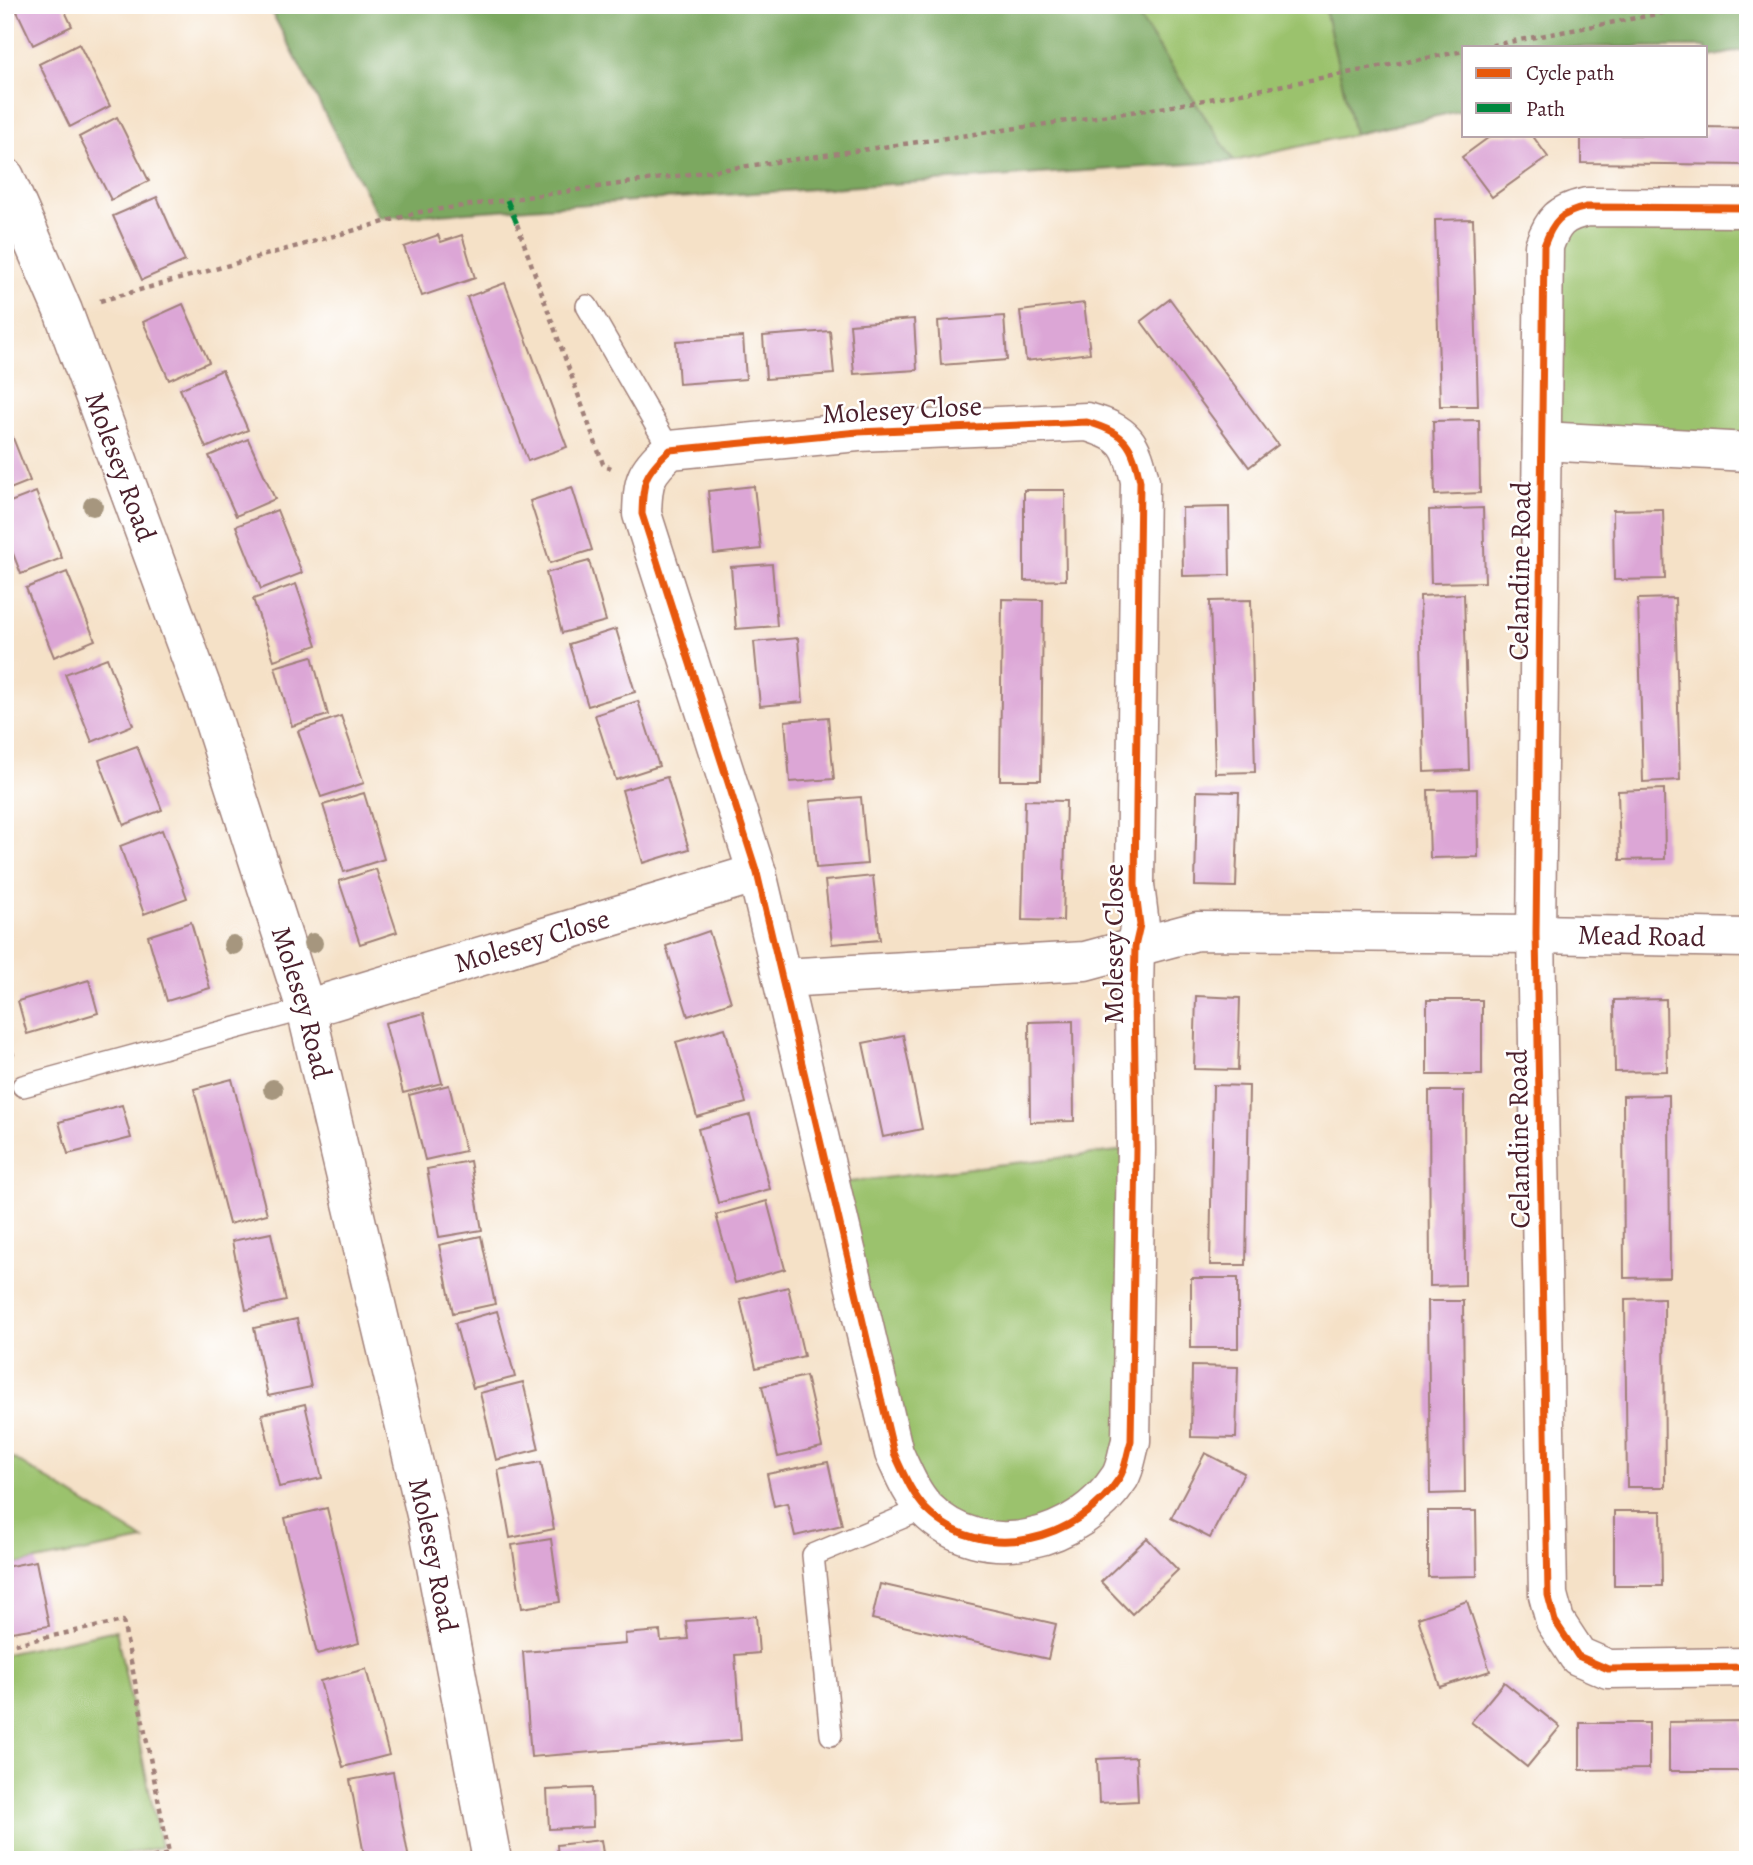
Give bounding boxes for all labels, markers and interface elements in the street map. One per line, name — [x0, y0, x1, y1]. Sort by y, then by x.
legend — [1462, 46, 1708, 136]
text: Cycle path — [1526, 59, 1615, 87]
text: Path — [1526, 95, 1565, 123]
street label: Molesey Road — [75, 387, 166, 548]
street label: Molesey Close — [821, 387, 983, 433]
street label: Celandine Road — [1499, 480, 1541, 661]
street label: Molesey Close — [1095, 864, 1133, 1024]
street label: Molesey Close — [450, 900, 614, 982]
street label: Mead Road — [1577, 916, 1707, 956]
street label: Molesey Road — [262, 922, 341, 1083]
street label: Celandine Road — [1498, 1048, 1540, 1229]
street label: Molesey Road — [399, 1474, 467, 1636]

